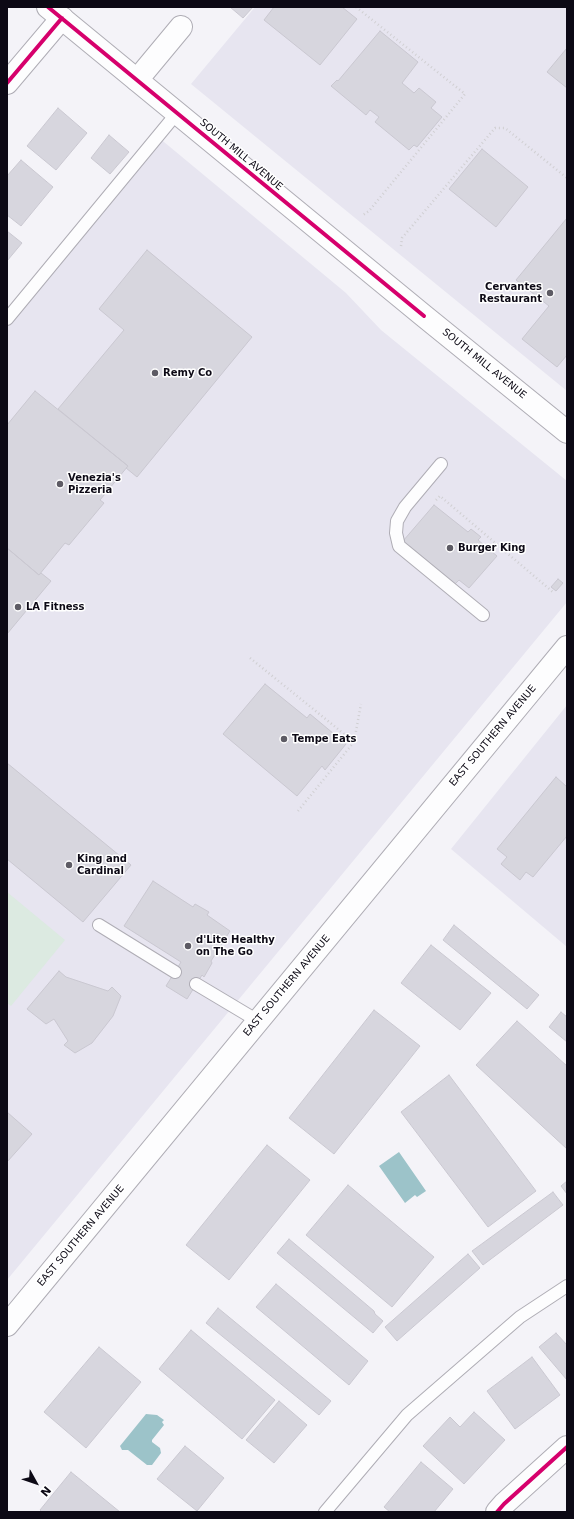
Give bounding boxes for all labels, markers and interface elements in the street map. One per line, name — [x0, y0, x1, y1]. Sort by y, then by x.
street label: SOUTH MILL AVENUE — [197, 117, 285, 193]
place label: Cervantes Restaurant — [479, 281, 542, 304]
marker: Cervantes Restaurant — [545, 288, 555, 298]
street label: SOUTH MILL AVENUE — [440, 326, 528, 402]
place label: Remy Co — [163, 367, 212, 379]
marker: Remy Co — [150, 368, 160, 378]
place label: Venezia's Pizzeria — [68, 472, 121, 496]
marker: Venezia's Pizzeria — [55, 479, 65, 489]
place label: Burger King — [458, 542, 525, 554]
marker: Burger King — [445, 543, 455, 553]
place label: LA Fitness — [26, 601, 84, 613]
marker: LA Fitness — [13, 602, 23, 612]
street label: EAST SOUTHERN AVENUE — [447, 683, 539, 789]
place label: Tempe Eats — [292, 733, 356, 745]
marker: Tempe Eats — [279, 734, 289, 744]
place label: King and Cardinal — [77, 853, 127, 876]
marker: King and Cardinal — [64, 860, 74, 870]
street label: EAST SOUTHERN AVENUE — [241, 933, 333, 1039]
place label: d'Lite Healthy on The Go — [196, 934, 275, 958]
marker: d'Lite Healthy on The Go — [183, 941, 193, 951]
street label: EAST SOUTHERN AVENUE — [35, 1183, 127, 1289]
north arrow — [16, 1463, 56, 1503]
text: N — [38, 1483, 54, 1499]

